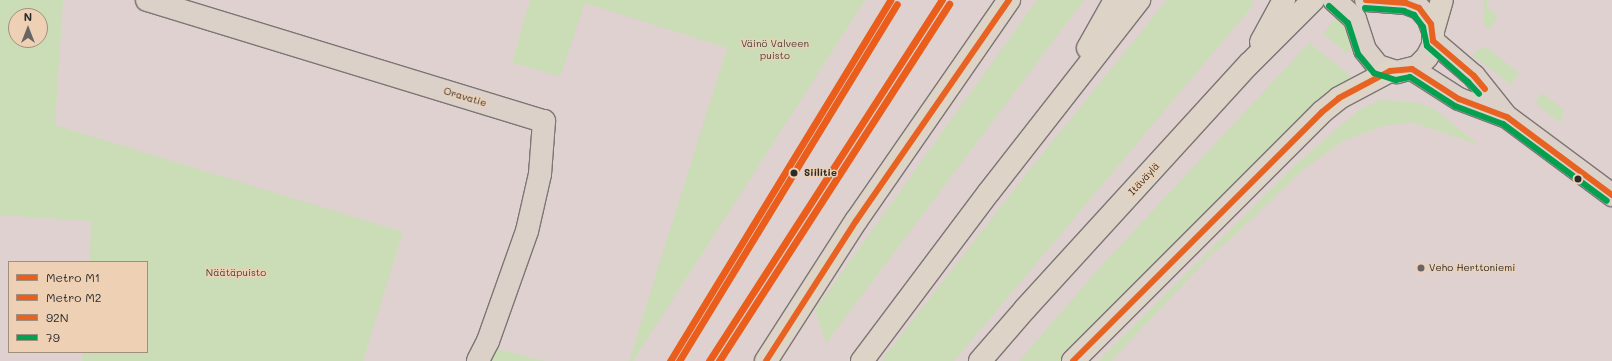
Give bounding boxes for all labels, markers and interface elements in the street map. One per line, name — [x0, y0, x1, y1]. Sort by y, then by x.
north arrow — [8, 8, 48, 48]
text: N — [24, 9, 32, 24]
park label: Väinö Valveen puisto — [741, 37, 809, 60]
street label: Oravatie — [442, 85, 488, 109]
street label: Itäväylä — [1126, 160, 1162, 198]
marker: Siilitie — [787, 166, 801, 180]
place label: Siilitie — [804, 167, 837, 179]
unlabelled marker — [1573, 174, 1583, 184]
legend — [8, 261, 148, 353]
place label: Veho Herttoniemi — [1429, 262, 1515, 274]
marker: Veho Herttoniemi — [1416, 263, 1426, 273]
park label: Näätäpuisto — [206, 267, 266, 279]
text: Metro M1 — [46, 269, 100, 285]
text: Metro M2 — [46, 289, 102, 305]
text: 92N — [46, 309, 69, 325]
text: 79 — [46, 329, 60, 345]

